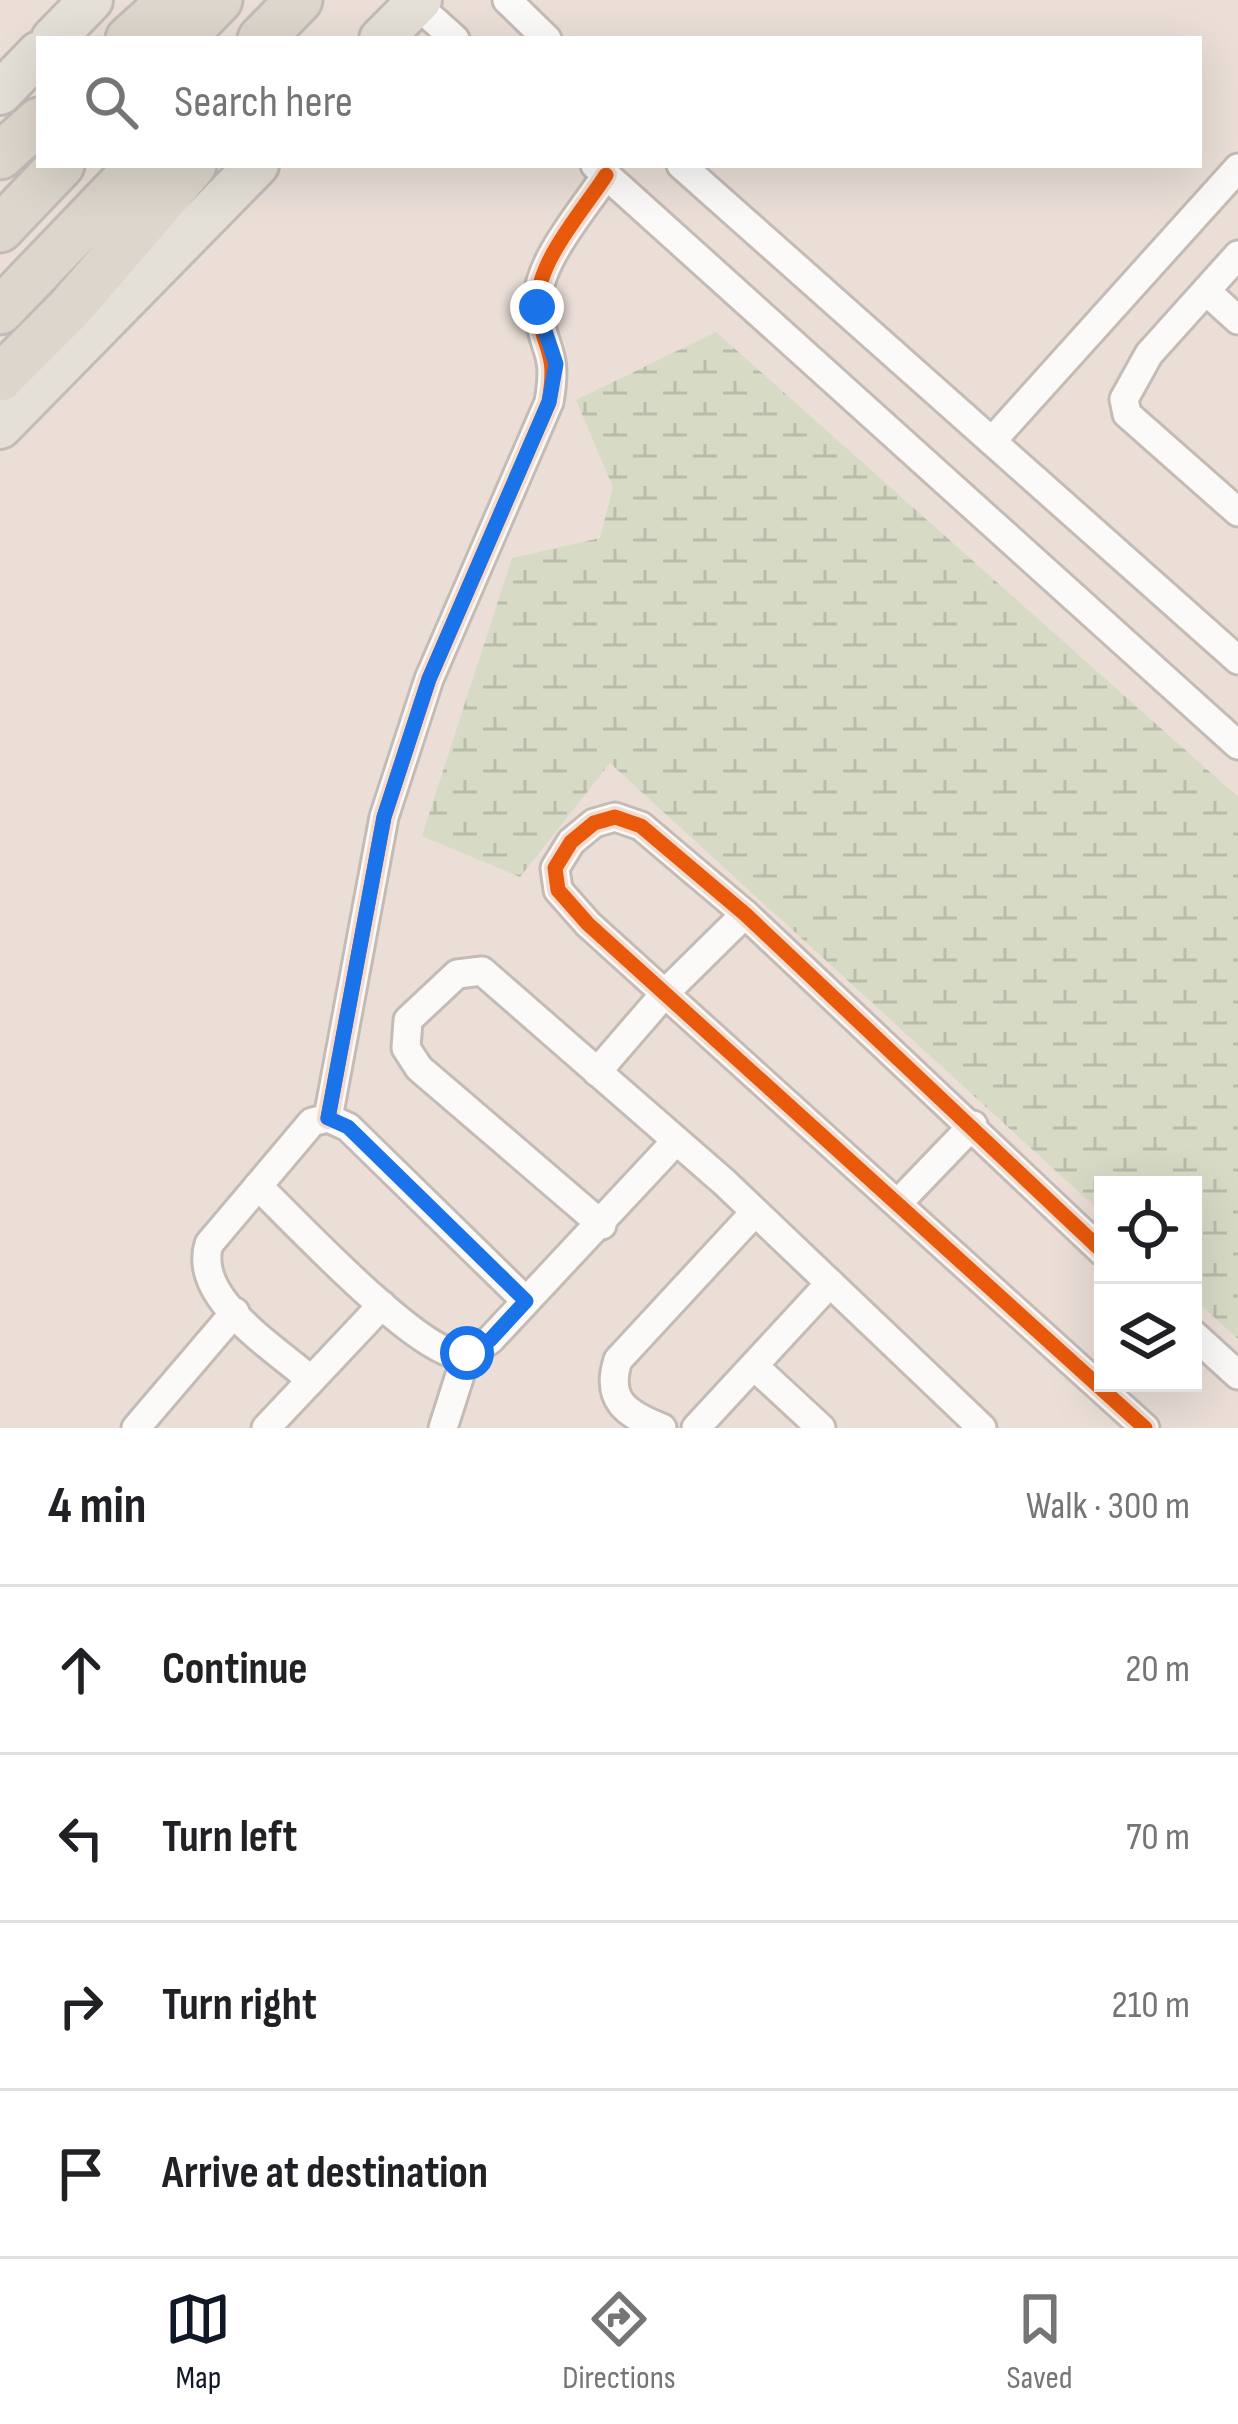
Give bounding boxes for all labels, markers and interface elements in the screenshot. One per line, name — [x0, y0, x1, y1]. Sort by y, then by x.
search box — [36, 36, 1202, 168]
icon: search — [78, 69, 144, 135]
text: Search here — [174, 75, 353, 130]
route end — [510, 280, 564, 334]
map controls — [1094, 1176, 1202, 1392]
button: locate — [1094, 1176, 1202, 1284]
button: layers — [1094, 1284, 1202, 1392]
route start — [440, 1326, 494, 1380]
text: 4 min — [48, 1476, 147, 1537]
text: Walk · 300 m — [1026, 1483, 1190, 1530]
icon: ahead — [48, 1637, 114, 1703]
text: Continue — [162, 1642, 308, 1697]
text: 20 m — [1125, 1646, 1190, 1693]
icon: left — [48, 1805, 114, 1871]
text: Turn left — [162, 1810, 297, 1865]
text: 70 m — [1126, 1814, 1190, 1861]
icon: right — [48, 1973, 114, 2039]
text: Turn right — [162, 1978, 317, 2033]
text: 210 m — [1112, 1982, 1190, 2029]
icon: arrive — [48, 2141, 114, 2207]
text: Arrive at destination — [162, 2146, 488, 2201]
tab: Map — [165, 2286, 231, 2398]
tab: Directions — [562, 2286, 676, 2398]
tab: Saved — [1006, 2286, 1073, 2398]

